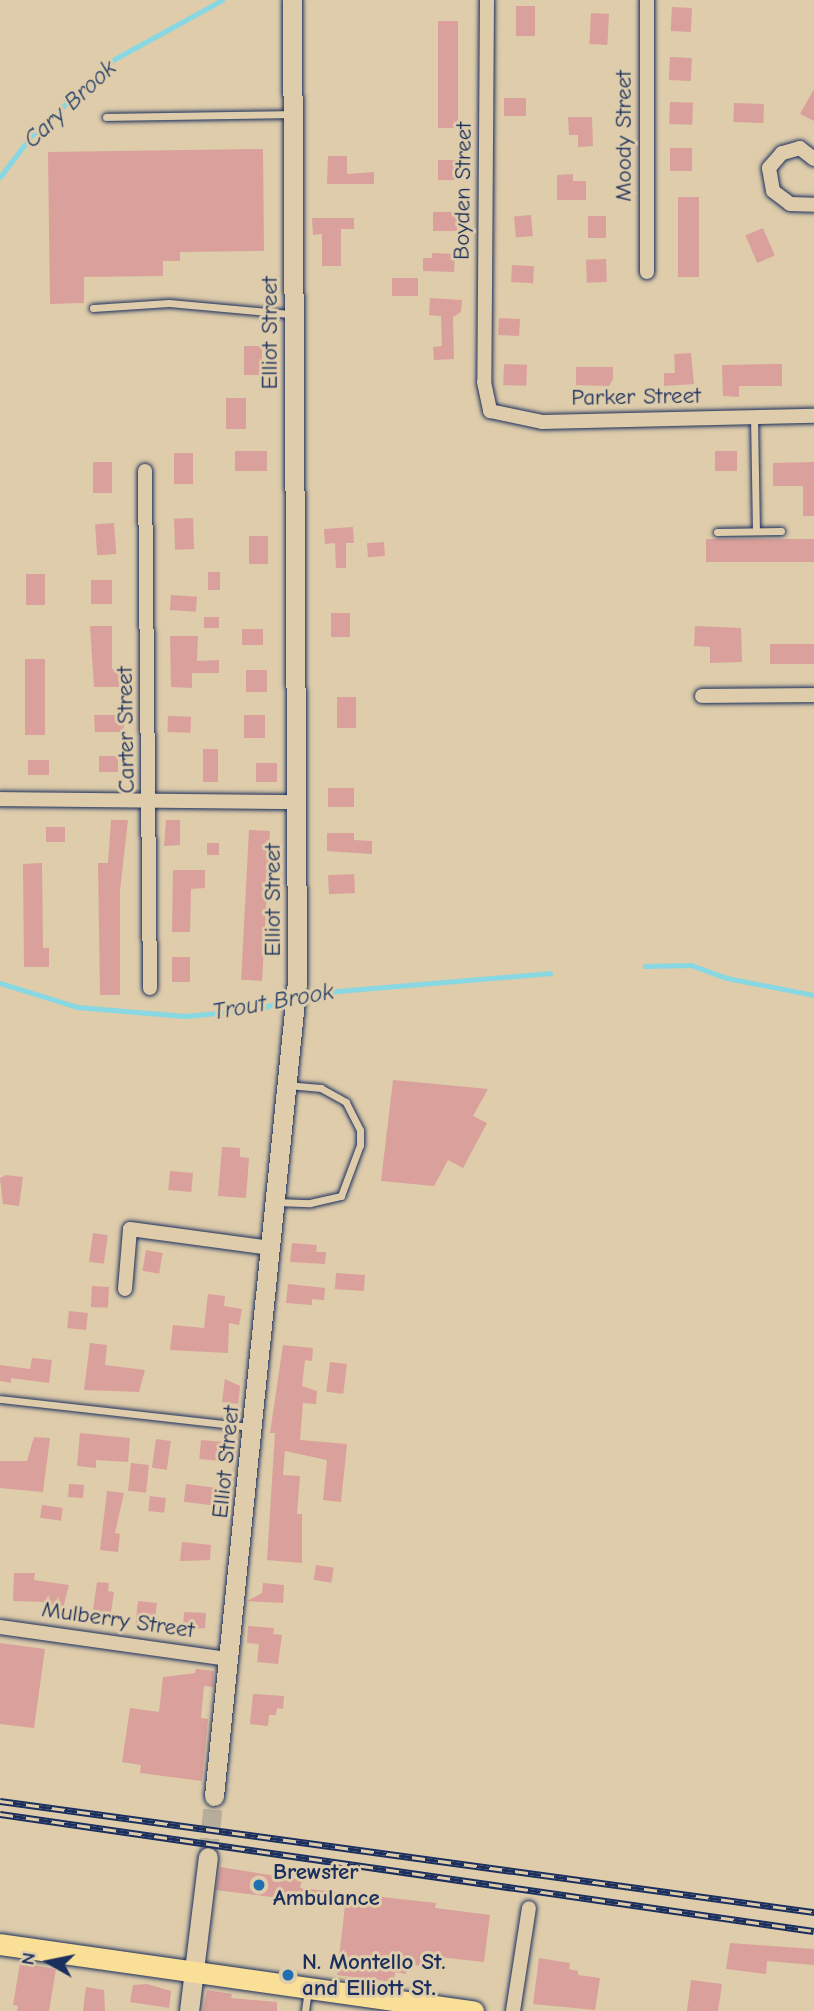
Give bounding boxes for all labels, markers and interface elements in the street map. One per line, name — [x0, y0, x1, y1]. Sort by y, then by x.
water label: Cary Brook — [18, 54, 122, 154]
street label: Moody Street — [610, 70, 638, 202]
street label: Boyden Street — [448, 122, 478, 260]
street label: Elliot Street — [256, 277, 284, 389]
street label: Parker Street — [571, 382, 701, 412]
street label: Carter Street — [111, 666, 141, 794]
street label: Elliot Street — [259, 844, 287, 956]
water label: Trout Brook — [210, 977, 336, 1027]
street label: Elliot Street — [206, 1404, 246, 1520]
street label: Mulberry Street — [40, 1596, 196, 1644]
place label: Brewster Ambulance — [273, 1858, 380, 1912]
marker: Brewster Ambulance — [251, 1877, 267, 1893]
north arrow — [14, 1927, 84, 1997]
place label: N. Montello St. and Elliott St. — [302, 1948, 446, 2002]
text: N — [16, 1951, 40, 1967]
marker: N. Montello St. and Elliott St. — [280, 1967, 296, 1983]

